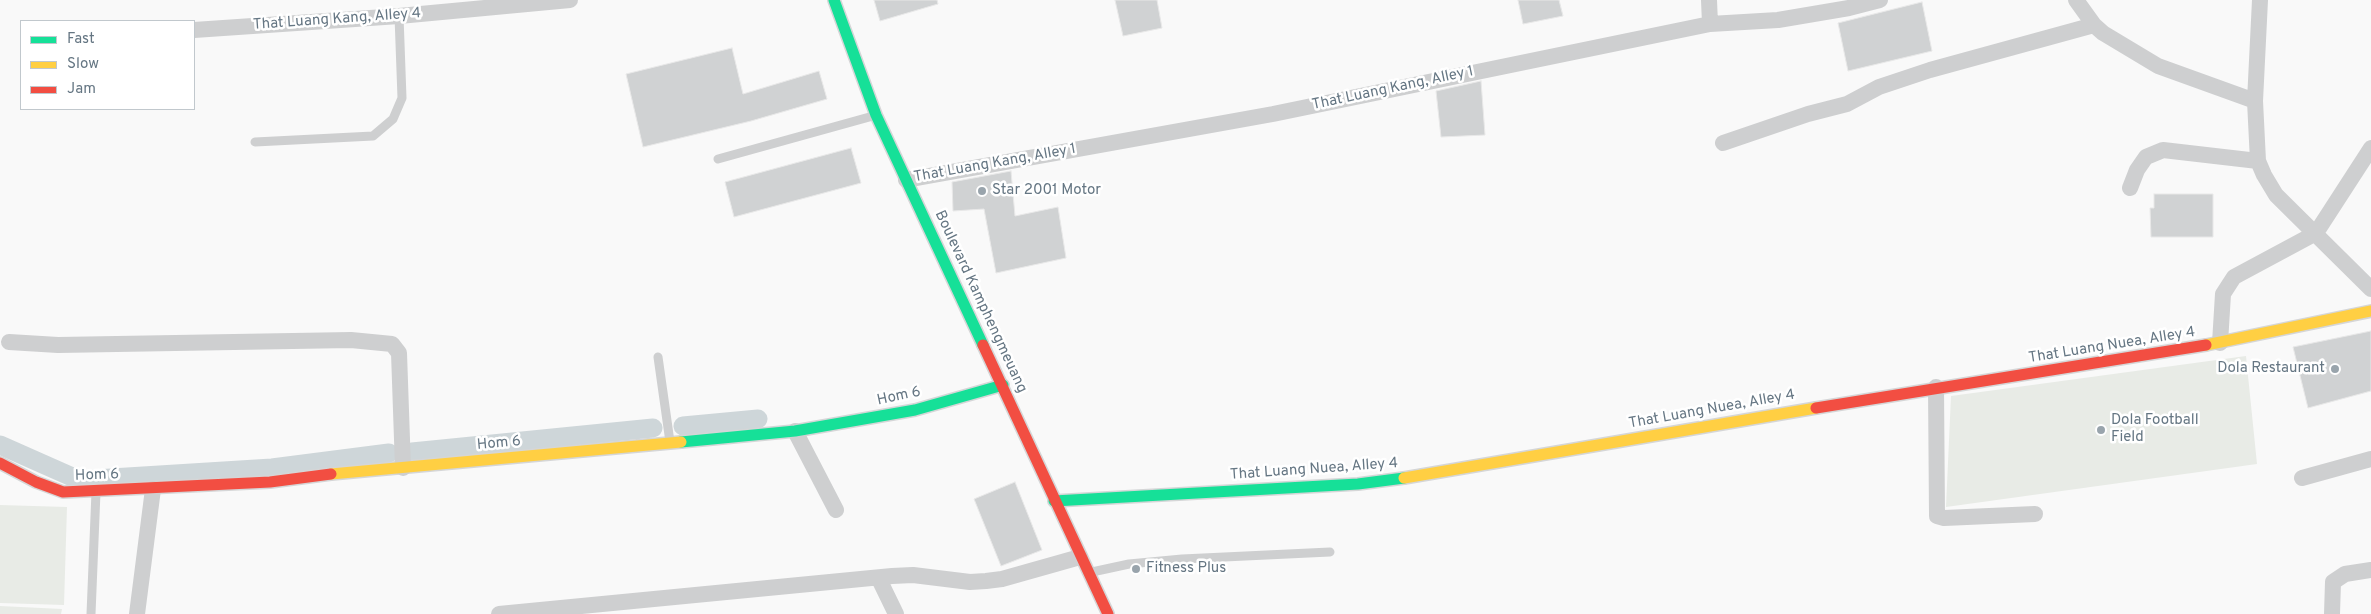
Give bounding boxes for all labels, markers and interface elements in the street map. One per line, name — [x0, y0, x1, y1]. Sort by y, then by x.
street label: That Luang Kang, Alley 4 — [252, 5, 422, 35]
legend — [20, 20, 195, 110]
text: Fast — [67, 30, 95, 49]
text: Slow — [67, 55, 99, 74]
street label: That Luang Kang, Alley 1 — [1311, 63, 1475, 115]
text: Jam — [67, 80, 96, 99]
street label: That Luang Kang, Alley 1 — [912, 141, 1078, 187]
place label: Star 2001 Motor — [992, 182, 1101, 200]
marker: Star 2001 Motor — [976, 185, 988, 197]
street label: Boulevard Kamphengmeuang — [930, 208, 1030, 396]
street label: That Luang Nuea, Alley 4 — [2027, 324, 2197, 368]
place label: Dola Restaurant — [2217, 360, 2325, 378]
marker: Dola Restaurant — [2329, 363, 2341, 375]
street label: Hom 6 — [876, 384, 922, 410]
street label: That Luang Nuea, Alley 4 — [1627, 387, 1797, 433]
place label: Dola Football Field — [2111, 412, 2199, 447]
marker: Dola Football Field — [2095, 424, 2107, 436]
street label: Hom 6 — [476, 433, 522, 455]
street label: That Luang Nuea, Alley 4 — [1229, 455, 1399, 485]
street label: Hom 6 — [75, 466, 119, 486]
place label: Fitness Plus — [1146, 560, 1226, 578]
marker: Fitness Plus — [1130, 563, 1142, 575]

